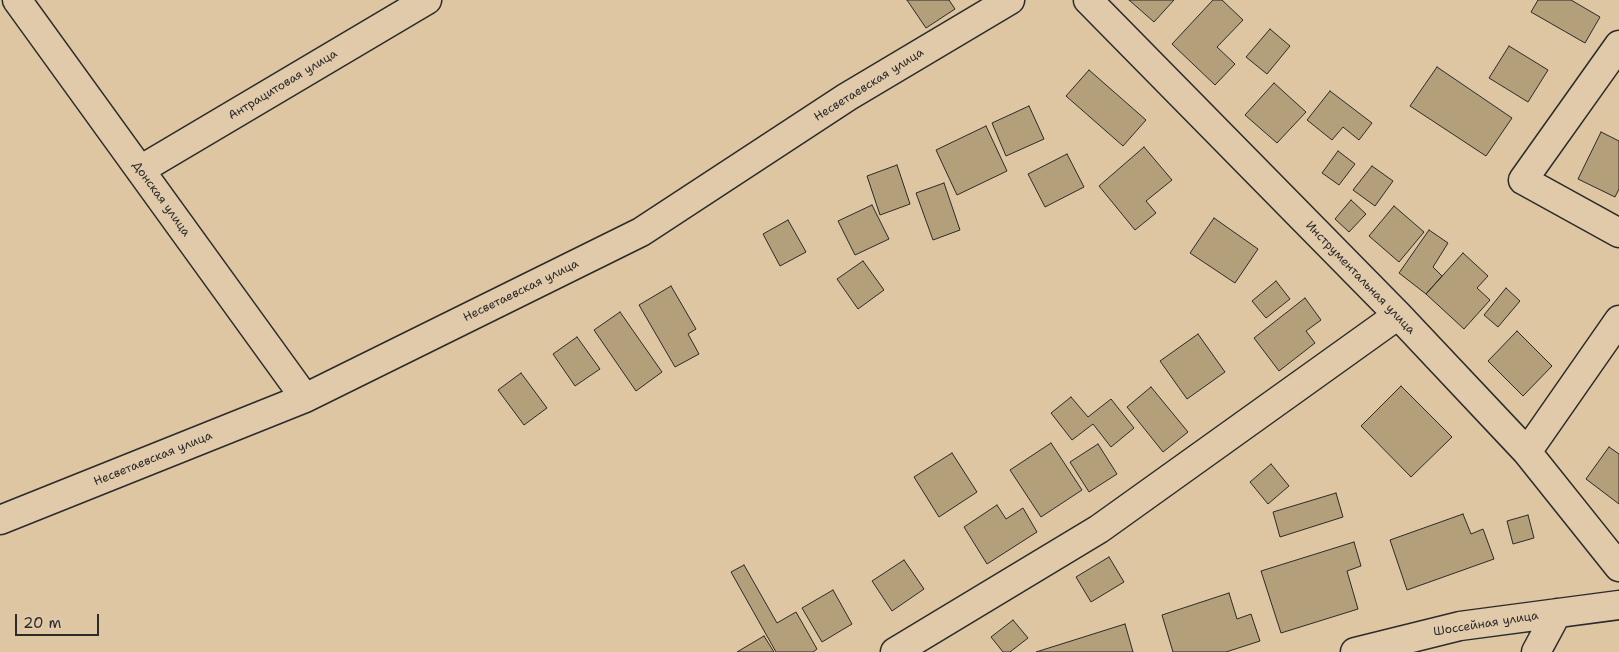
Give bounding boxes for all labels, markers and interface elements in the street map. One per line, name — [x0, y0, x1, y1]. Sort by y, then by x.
street label: Несветаевская улица — [812, 45, 926, 125]
street label: Антрацитовая улица — [226, 47, 340, 123]
street label: Донская улица — [129, 159, 193, 239]
street label: Инструментальная улица — [1302, 219, 1418, 337]
street label: Несветаевская улица — [461, 257, 581, 325]
street label: Несветаевская улица — [92, 429, 214, 489]
scale bar — [18, 604, 101, 636]
street label: Шоссейная улица — [1432, 609, 1540, 639]
text: 20 m — [23, 613, 62, 633]

